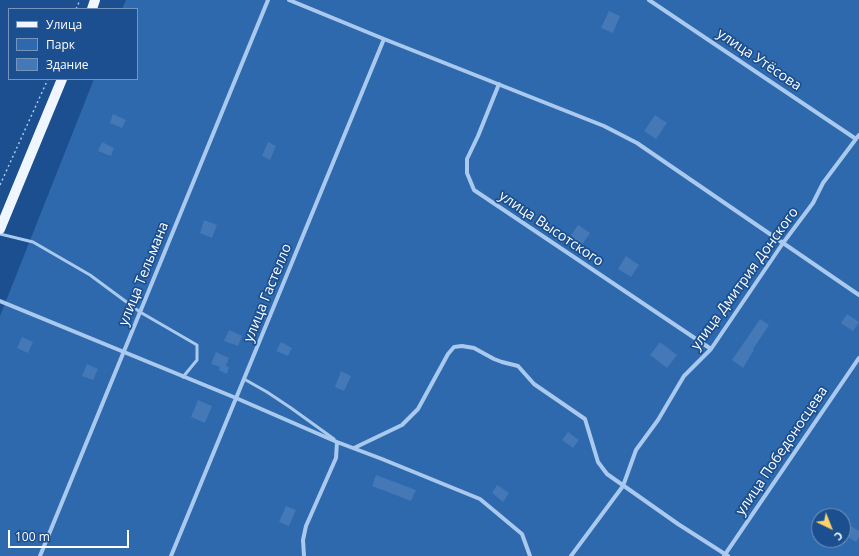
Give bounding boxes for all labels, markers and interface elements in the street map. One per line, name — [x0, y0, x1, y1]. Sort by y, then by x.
legend — [8, 8, 138, 80]
text: Улица — [46, 16, 82, 33]
street label: улица Утёсова — [714, 26, 804, 94]
text: Парк — [46, 36, 75, 53]
text: Здание — [46, 56, 89, 73]
street label: улица Высотского — [496, 188, 606, 270]
street label: улица Дмитрия Донского — [688, 204, 802, 354]
street label: улица Тельмана — [115, 220, 173, 328]
street label: улица Гастелло — [241, 241, 295, 345]
street label: улица Победоносцева — [733, 383, 831, 519]
north arrow — [811, 508, 851, 548]
scale bar — [10, 522, 131, 548]
text: 100 m — [15, 528, 50, 545]
text: С — [831, 529, 847, 544]

